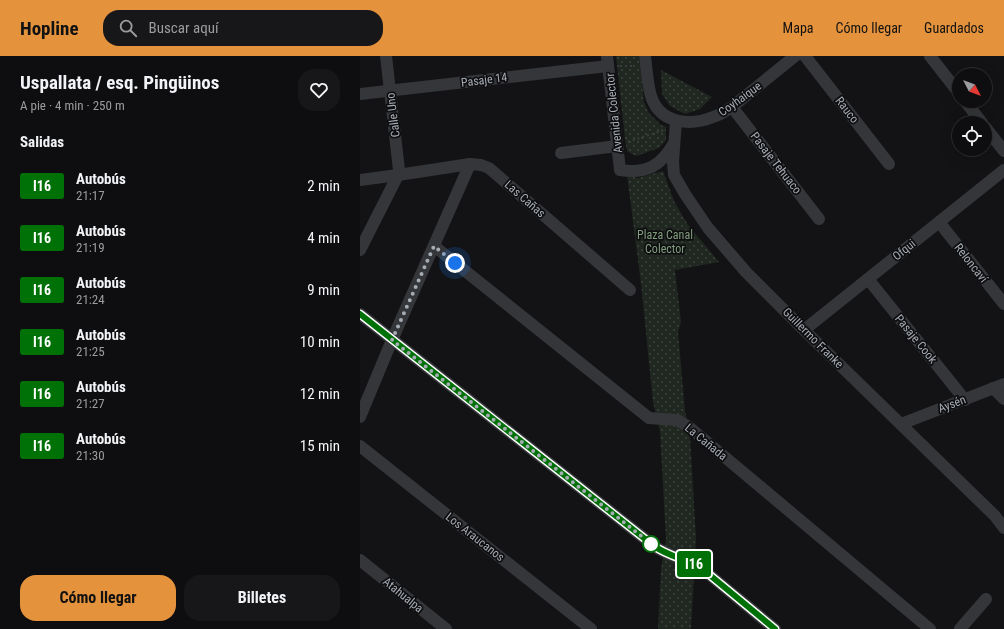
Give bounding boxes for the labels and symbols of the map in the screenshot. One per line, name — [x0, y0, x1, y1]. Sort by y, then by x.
north arrow — [952, 68, 992, 108]
street label: Pasaje 14 — [460, 70, 508, 90]
street label: Avenida Colector — [603, 72, 625, 154]
street label: Coyhaique — [716, 79, 764, 119]
street label: Calle Uno — [383, 92, 403, 138]
street label: Rauco — [832, 94, 862, 126]
street label: Pasaje Tehuaco — [748, 129, 804, 197]
street label: Las Cañas — [502, 178, 548, 220]
park label: Plaza Canal Colector — [637, 228, 693, 256]
street label: Ofqui — [890, 237, 918, 263]
street label: Reloncaví — [951, 241, 991, 286]
your location — [445, 253, 465, 273]
street label: Guillermo Franke — [780, 305, 846, 371]
street label: Pasaje Cook — [892, 312, 940, 367]
street label: Aysén — [936, 392, 968, 416]
street label: La Cañada — [682, 421, 730, 463]
street label: Los Araucanos — [443, 510, 507, 564]
unlabelled marker — [642, 535, 660, 553]
line badge: I16 — [671, 551, 717, 577]
street label: Atahualpa — [380, 574, 426, 616]

